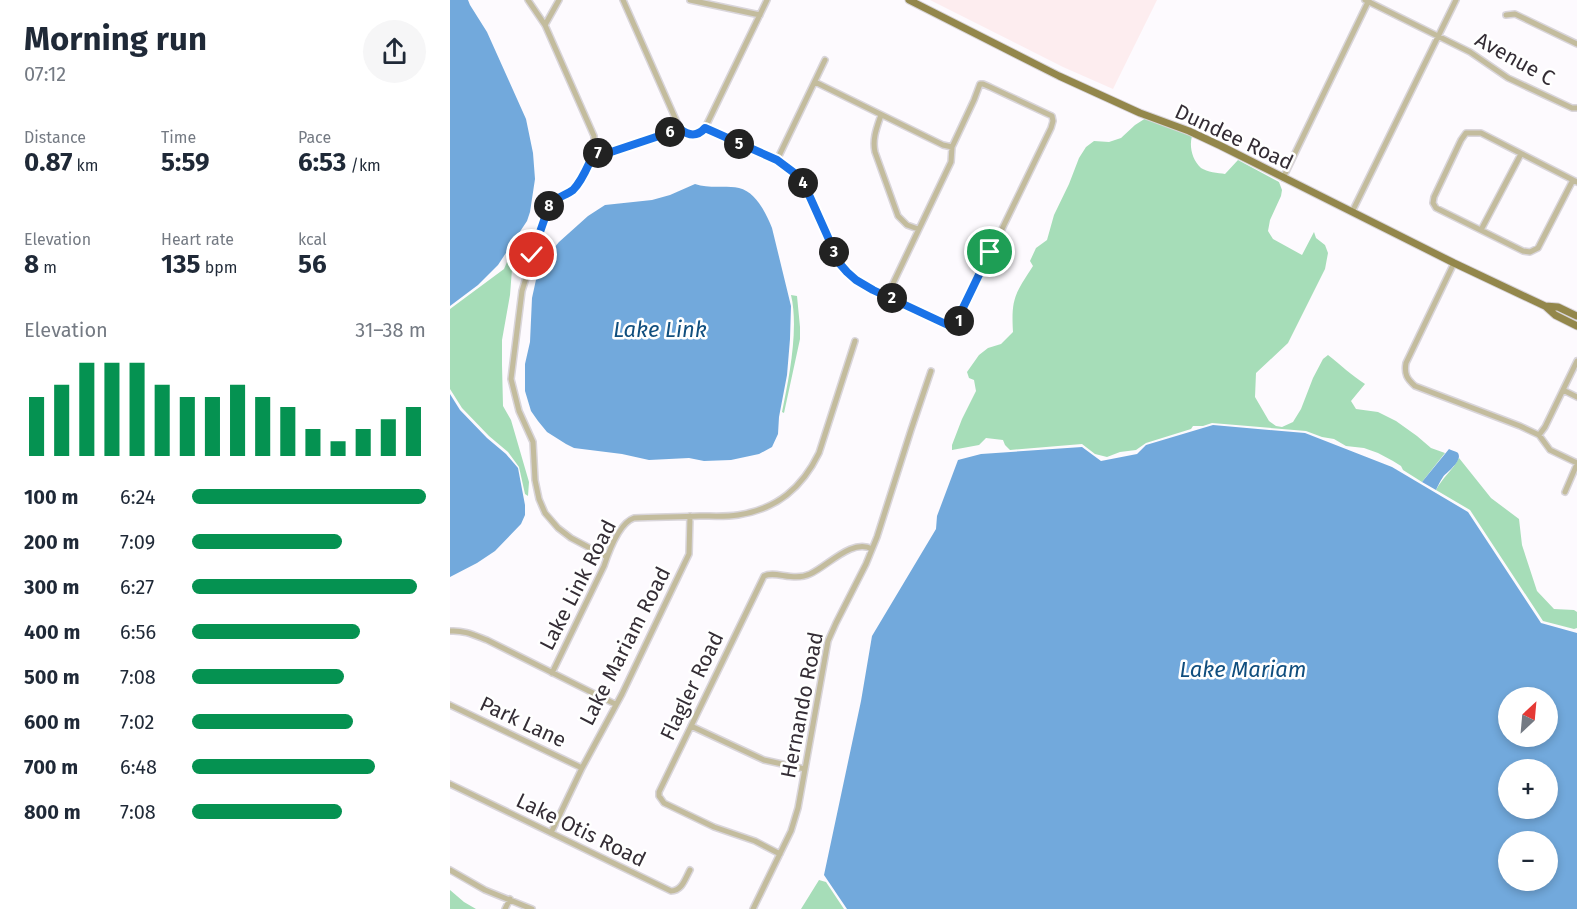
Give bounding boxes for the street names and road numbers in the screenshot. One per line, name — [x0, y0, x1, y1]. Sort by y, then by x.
street label: Avenue C — [1471, 27, 1560, 92]
street label: Dundee Road — [1171, 98, 1297, 176]
street label: Lake Link Road — [534, 516, 622, 654]
street label: Lake Mariam Road — [574, 562, 676, 730]
street label: Flagler Road — [654, 627, 730, 745]
street label: Hernando Road — [775, 630, 829, 780]
street label: Park Lane — [476, 691, 570, 753]
street label: Lake Otis Road — [512, 787, 650, 873]

